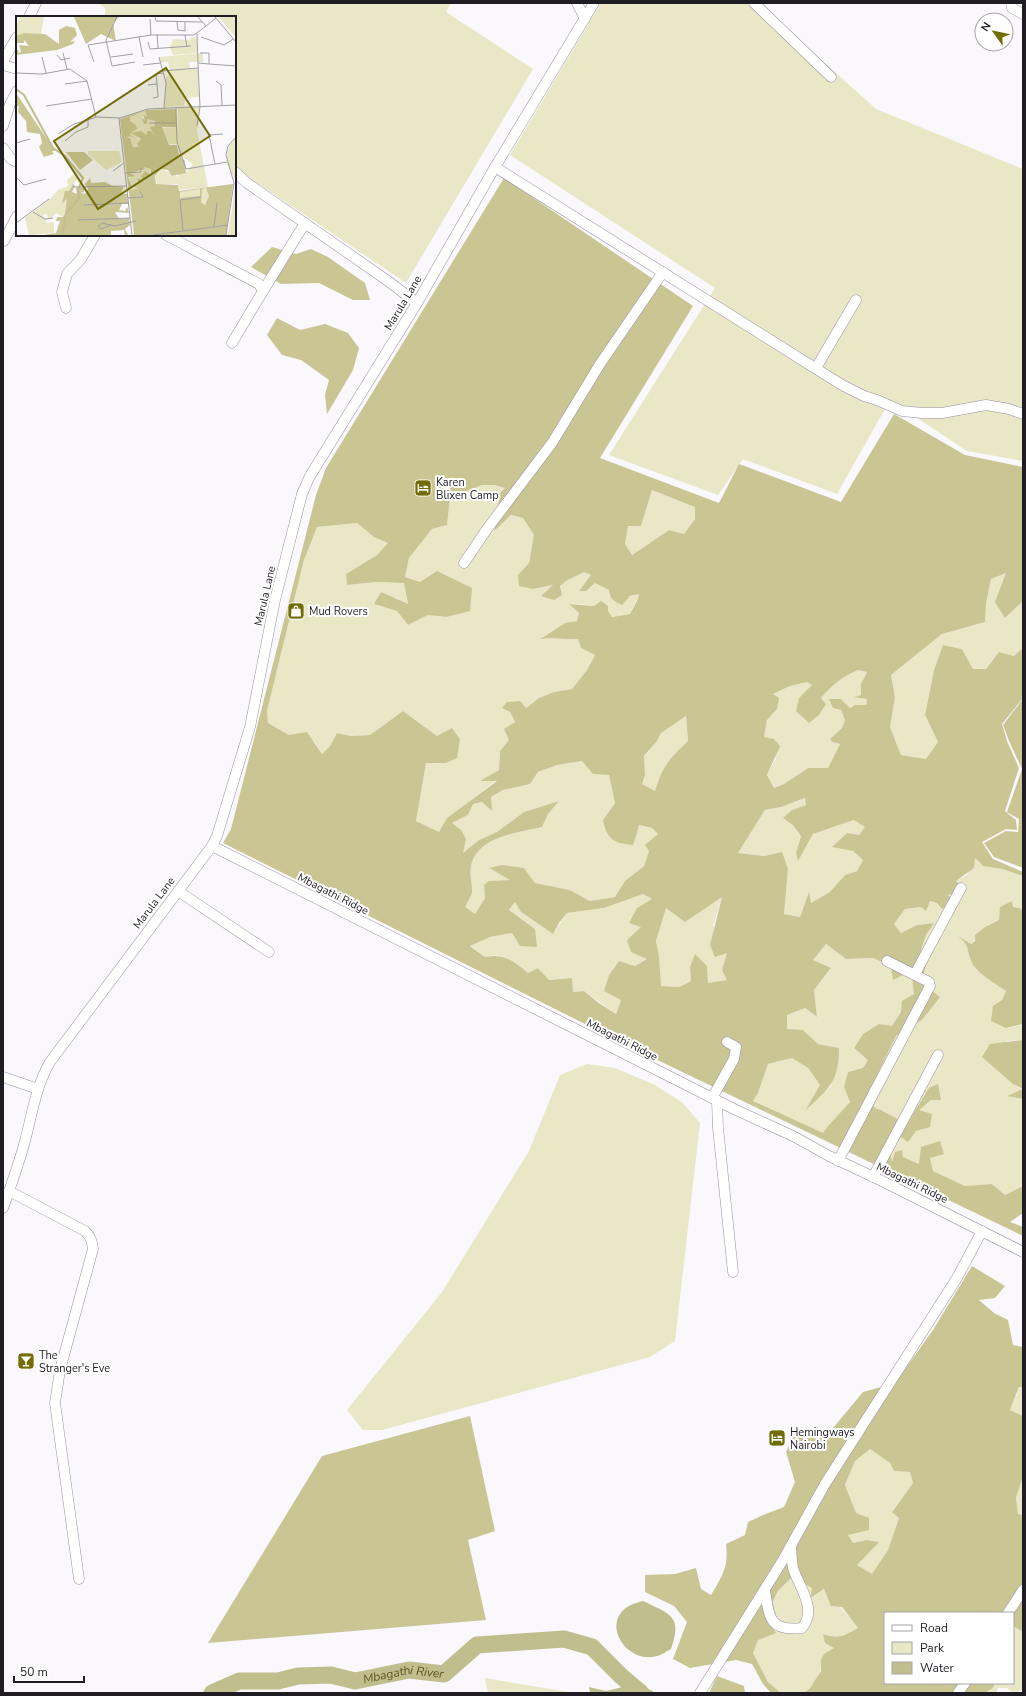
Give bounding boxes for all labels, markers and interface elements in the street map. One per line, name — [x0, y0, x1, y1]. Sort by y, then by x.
north arrow — [974, 12, 1014, 52]
inset map — [16, 16, 236, 236]
text: N — [978, 19, 995, 34]
street label: Marula Lane — [381, 273, 425, 333]
place label: Karen Blixen Camp — [436, 475, 499, 503]
hotel icon: Karen Blixen Camp — [413, 478, 433, 498]
street label: Marula Lane — [251, 564, 279, 627]
shop icon: Mud Rovers — [286, 601, 306, 621]
place label: Mud Rovers — [309, 604, 368, 619]
street label: Mbagathi Ridge — [295, 870, 371, 918]
street label: Marula Lane — [130, 874, 178, 932]
street label: Mbagathi Ridge — [584, 1016, 660, 1064]
street label: Mbagathi Ridge — [874, 1159, 950, 1207]
place label: The Stranger's Eve — [39, 1348, 110, 1376]
bar icon: The Stranger's Eve — [16, 1351, 36, 1371]
place label: Hemingways Nairobi — [790, 1425, 855, 1453]
hotel icon: Hemingways Nairobi — [767, 1428, 787, 1448]
legend — [884, 1612, 1014, 1684]
text: Road — [920, 1620, 948, 1636]
text: Park — [920, 1640, 945, 1656]
scale bar — [14, 1658, 84, 1684]
text: Water — [920, 1660, 954, 1676]
water label: Mbagathi River — [362, 1662, 445, 1687]
text: 50 m — [20, 1664, 48, 1680]

